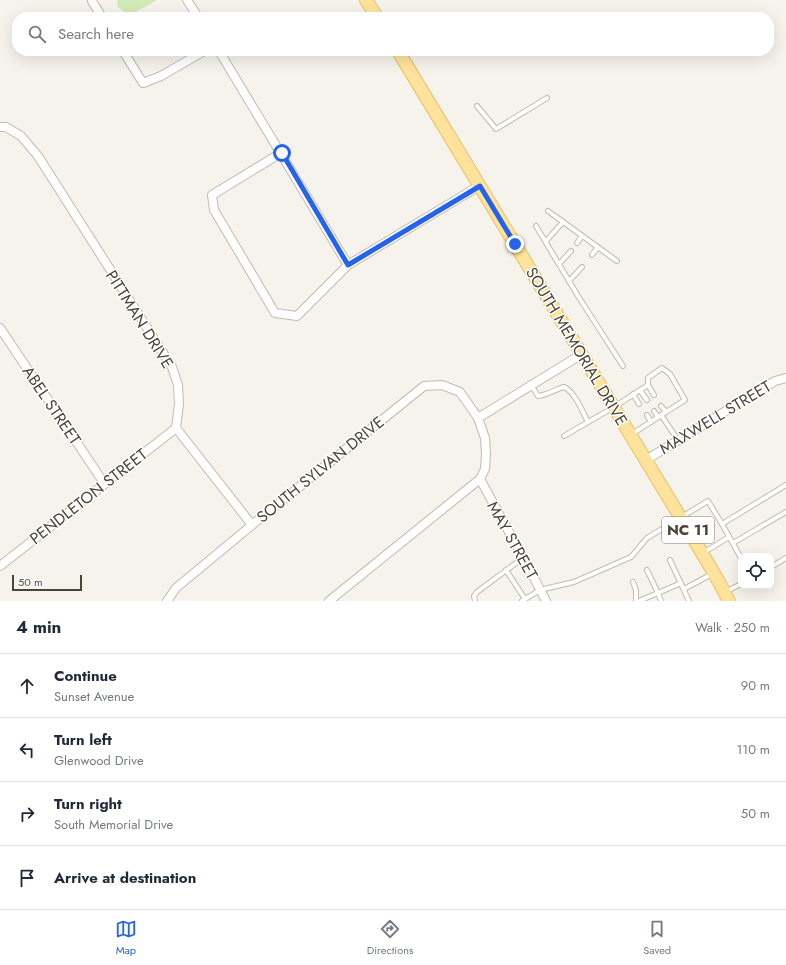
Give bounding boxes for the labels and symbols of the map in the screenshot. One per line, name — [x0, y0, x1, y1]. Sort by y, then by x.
route start — [273, 144, 291, 162]
route end — [506, 235, 524, 253]
street label: SOUTH MEMORIAL DRIVE — [520, 263, 633, 430]
street label: PITTMAN DRIVE — [100, 266, 179, 373]
street label: ABEL STREET — [17, 361, 87, 450]
street label: MAXWELL STREET — [655, 375, 776, 460]
street label: SOUTH SYLVAN DRIVE — [252, 411, 389, 528]
street label: PENDLETON STREET — [25, 443, 152, 550]
street label: MAY STREET — [482, 497, 544, 584]
road number: NC 11 — [662, 517, 714, 543]
scale bar — [12, 573, 82, 592]

